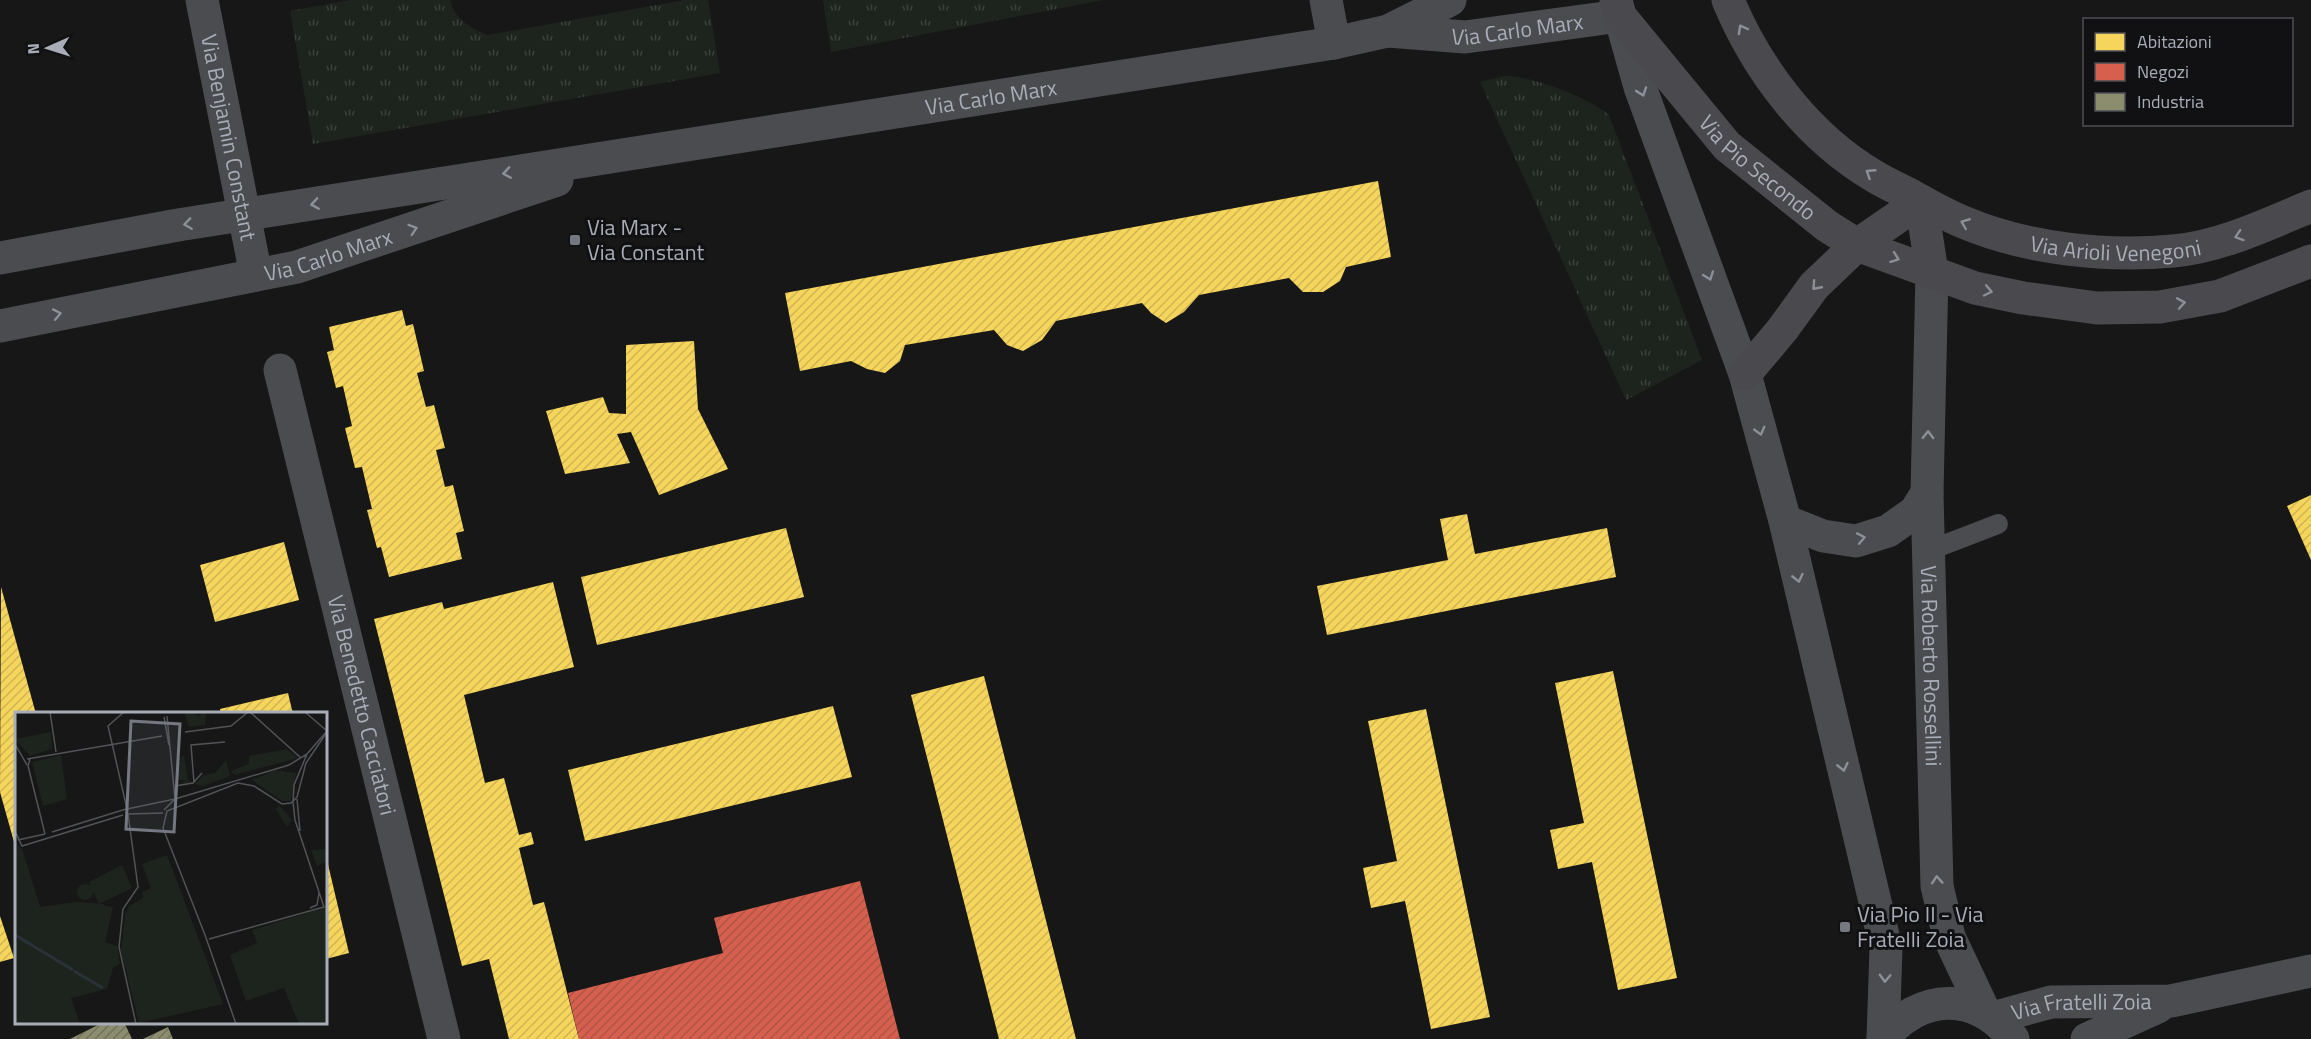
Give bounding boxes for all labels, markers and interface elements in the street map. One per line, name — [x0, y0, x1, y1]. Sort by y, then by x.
street label: Via Carlo Marx — [1450, 4, 1585, 54]
north arrow — [18, 18, 78, 78]
legend — [2083, 18, 2293, 126]
one-way arrow — [1738, 25, 1749, 35]
text: Abitazioni — [2137, 28, 2212, 55]
street label: Via Benjamin Constant — [192, 31, 266, 244]
text: N — [21, 43, 45, 55]
text: Negozi — [2137, 58, 2189, 85]
street label: Via Carlo Marx — [923, 70, 1059, 124]
one-way arrow — [1635, 87, 1647, 97]
text: Industria — [2137, 88, 2204, 115]
street label: Via Pio Secondo — [1691, 107, 1824, 228]
one-way arrow — [503, 166, 512, 178]
one-way arrow — [1866, 169, 1877, 180]
one-way arrow — [310, 197, 320, 210]
place label: Via Marx - Via Constant — [587, 210, 704, 269]
one-way arrow — [183, 217, 192, 229]
one-way arrow — [1961, 217, 1971, 230]
street label: Via Carlo Marx — [261, 219, 397, 290]
one-way arrow — [407, 223, 418, 236]
street label: Via Arioli Venegoni — [2027, 226, 2204, 270]
one-way arrow — [2234, 229, 2245, 241]
marker: Via Marx - Via Constant — [568, 233, 582, 247]
one-way arrow — [1889, 251, 1900, 264]
one-way arrow — [1701, 270, 1714, 281]
one-way arrow — [1812, 279, 1823, 290]
one-way arrow — [1982, 283, 1992, 296]
one-way arrow — [2175, 297, 2185, 310]
one-way arrow — [52, 309, 62, 322]
one-way arrow — [1752, 425, 1765, 435]
one-way arrow — [1922, 430, 1934, 439]
one-way arrow — [1856, 532, 1866, 545]
street label: Via Roberto Rossellini — [1912, 565, 1951, 767]
one-way arrow — [1791, 572, 1804, 582]
street label: Via Benedetto Cacciatori — [319, 592, 405, 819]
inset map — [15, 712, 327, 1024]
one-way arrow — [1836, 762, 1849, 772]
one-way arrow — [1931, 876, 1944, 885]
place label: Via Pio II - Via Fratelli Zoia — [1857, 897, 1984, 956]
marker: Via Pio II - Via Fratelli Zoia — [1838, 920, 1852, 934]
one-way arrow — [1878, 974, 1891, 983]
street label: Via Fratelli Zoia — [2007, 984, 2152, 1029]

